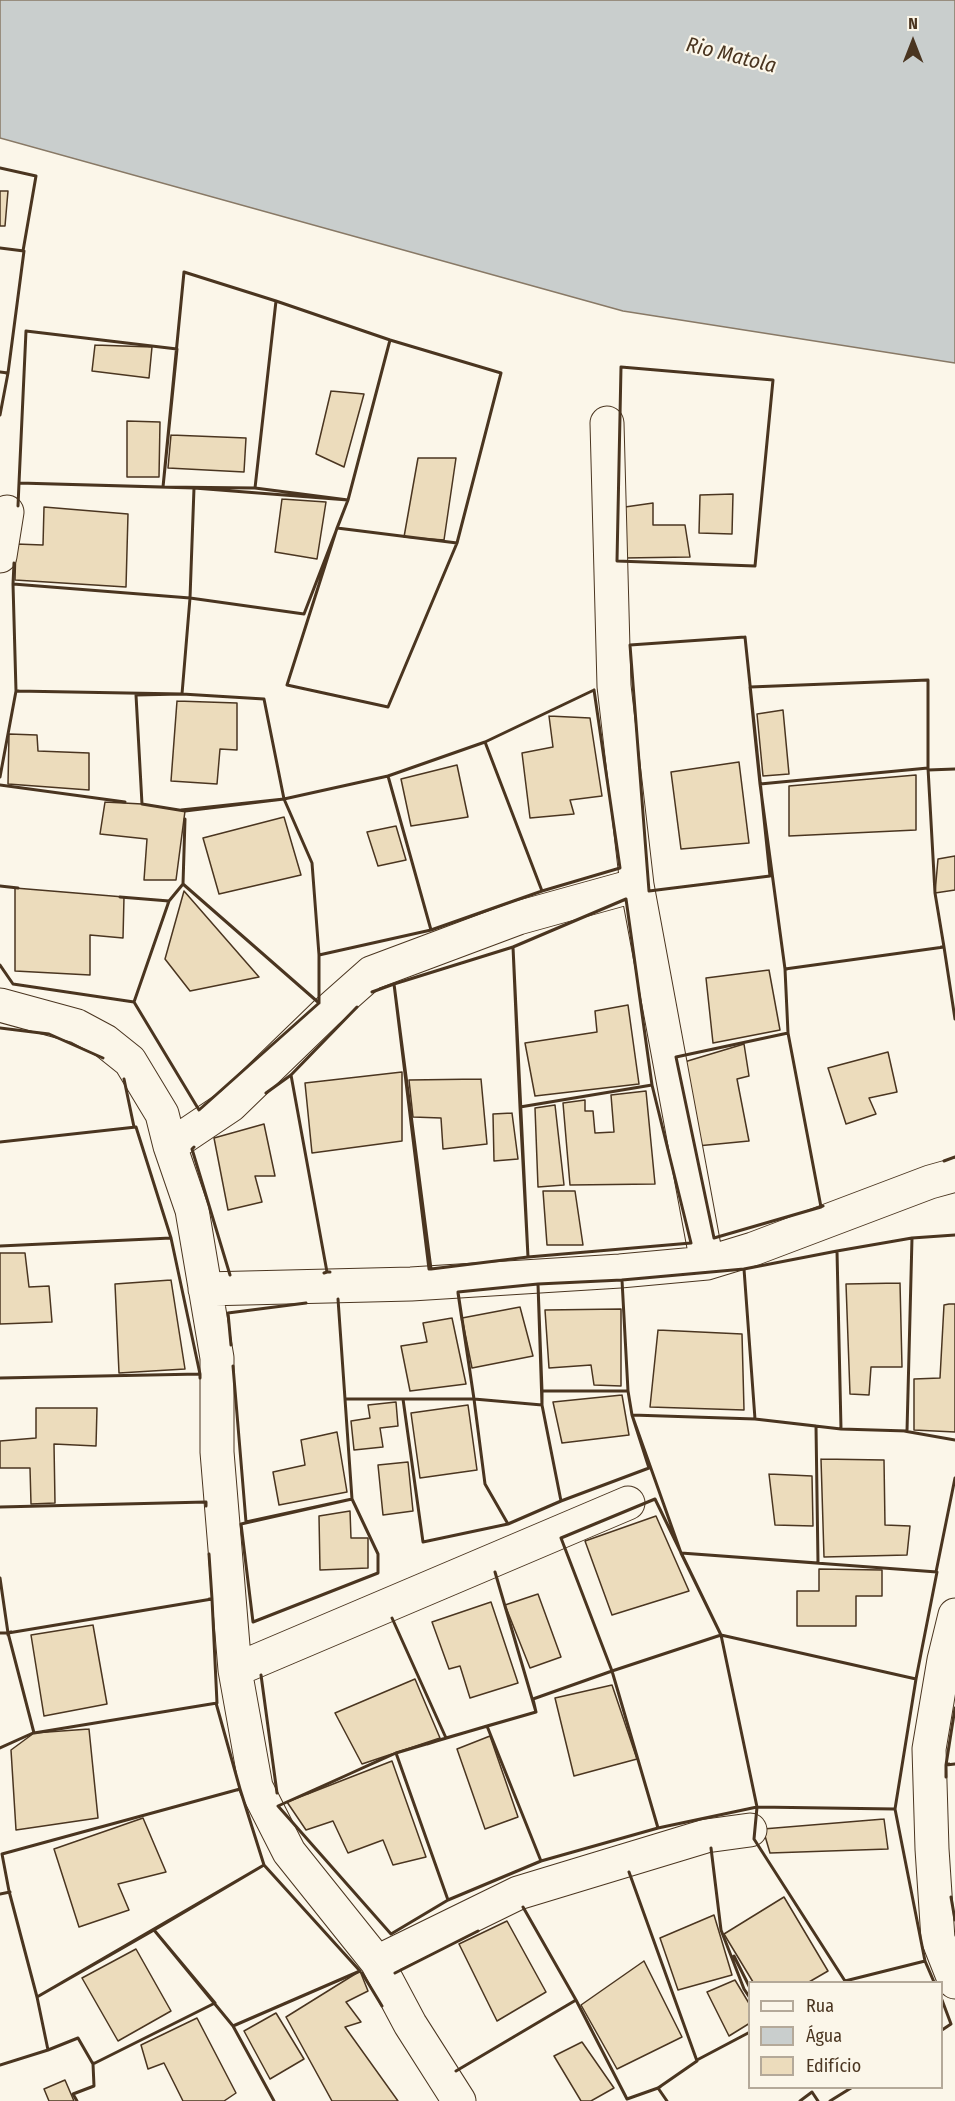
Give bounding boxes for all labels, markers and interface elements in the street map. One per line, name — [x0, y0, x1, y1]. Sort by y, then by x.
north arrow — [883, 12, 943, 72]
text: N — [908, 14, 918, 33]
water label: Rio Matola — [683, 33, 779, 79]
legend — [748, 1981, 943, 2089]
text: Rua — [806, 1995, 834, 2017]
text: Água — [806, 2025, 842, 2047]
text: Edifício — [806, 2055, 861, 2077]

